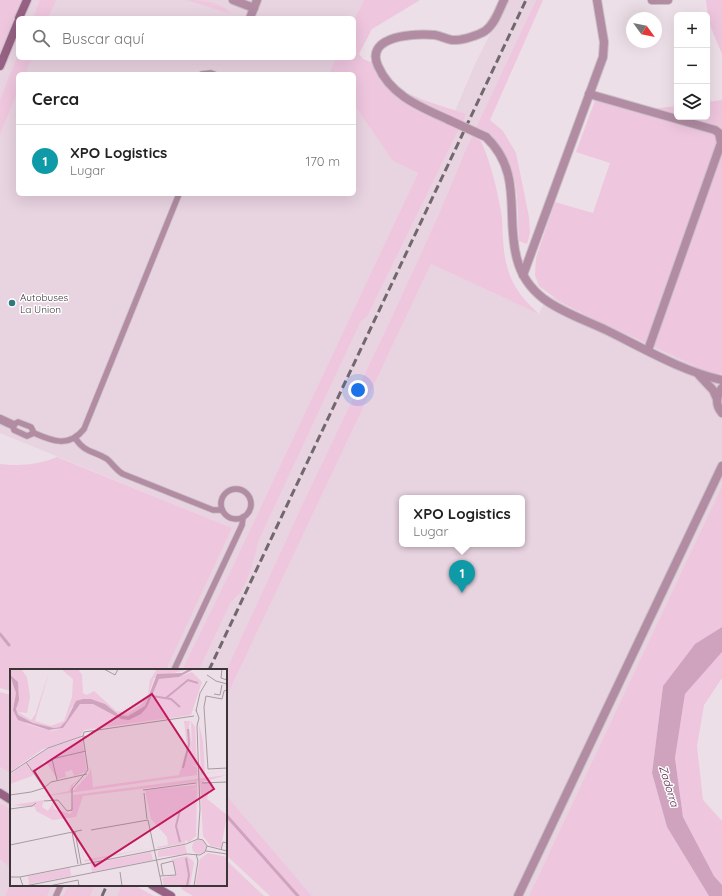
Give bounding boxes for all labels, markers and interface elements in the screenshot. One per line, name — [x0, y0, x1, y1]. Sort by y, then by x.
north arrow — [626, 12, 662, 48]
map controls — [674, 12, 710, 120]
button: + — [674, 12, 710, 48]
search box — [16, 16, 356, 60]
icon: search — [30, 27, 52, 49]
text: Buscar aquí — [62, 29, 144, 48]
button: − — [674, 48, 710, 84]
button: layers — [674, 84, 710, 120]
text: Cerca — [32, 88, 79, 109]
text: XPO Logistics — [70, 143, 167, 162]
text: 1 — [42, 153, 48, 169]
text: 170 m — [305, 153, 340, 169]
text: Lugar — [70, 162, 105, 178]
place label: Autobuses La Union — [20, 291, 69, 316]
marker: Autobuses La Union — [7, 298, 17, 308]
your location — [348, 380, 368, 400]
popup — [399, 495, 525, 547]
text: XPO Logistics — [413, 504, 511, 523]
text: Lugar — [413, 523, 448, 539]
pin: 1 — [449, 560, 475, 593]
inset map — [10, 669, 227, 886]
water label: Zadorra — [656, 764, 682, 809]

